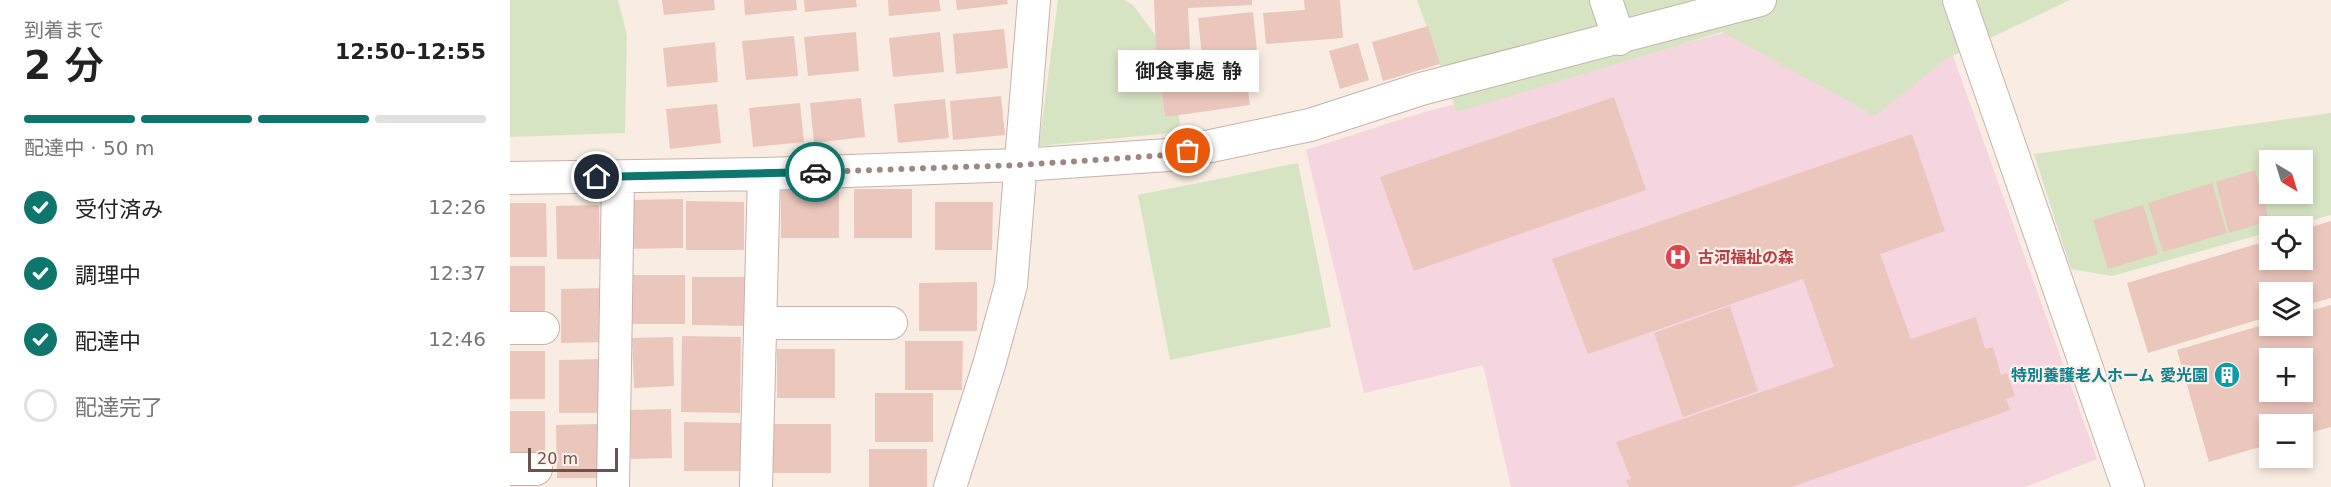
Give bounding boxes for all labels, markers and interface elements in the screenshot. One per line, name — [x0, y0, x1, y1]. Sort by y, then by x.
text: 到着まで — [24, 18, 104, 42]
text: 12:50–12:55 — [335, 39, 486, 64]
text: 2 分 — [24, 43, 104, 88]
callout: 御食事處 静 — [1118, 49, 1258, 91]
text: 御食事處 静 — [1135, 59, 1242, 83]
pin — [1162, 125, 1213, 176]
icon: bag — [1171, 134, 1204, 167]
text: 配達中 · 50 m — [24, 136, 154, 160]
courier — [785, 142, 845, 202]
north arrow — [2259, 150, 2313, 204]
map controls — [2259, 150, 2313, 468]
pin — [571, 151, 622, 202]
icon: car — [799, 156, 832, 189]
icon: home — [580, 160, 613, 193]
icon: check — [24, 191, 57, 224]
text: 12:26 — [428, 195, 486, 219]
text: 受付済み — [75, 197, 163, 222]
button: locate — [2259, 216, 2313, 270]
hospital icon: 古河福祉の森 — [1663, 242, 1693, 272]
place label: 古河福祉の森 — [1698, 248, 1794, 267]
icon: check — [24, 257, 57, 290]
text: 12:37 — [428, 261, 486, 285]
text: 調理中 — [75, 263, 141, 288]
button: layers — [2259, 282, 2313, 336]
icon: check — [24, 323, 57, 356]
text: 12:46 — [428, 327, 486, 351]
text: 配達中 — [75, 329, 141, 354]
button: + — [2259, 348, 2313, 402]
building icon: 特別養護老人ホーム 愛光園 — [2212, 360, 2242, 390]
place label: 特別養護老人ホーム 愛光園 — [2011, 366, 2208, 385]
text: 配達完了 — [75, 395, 163, 420]
button: − — [2259, 414, 2313, 468]
scale bar — [528, 445, 618, 472]
text: 20 m — [537, 449, 578, 468]

